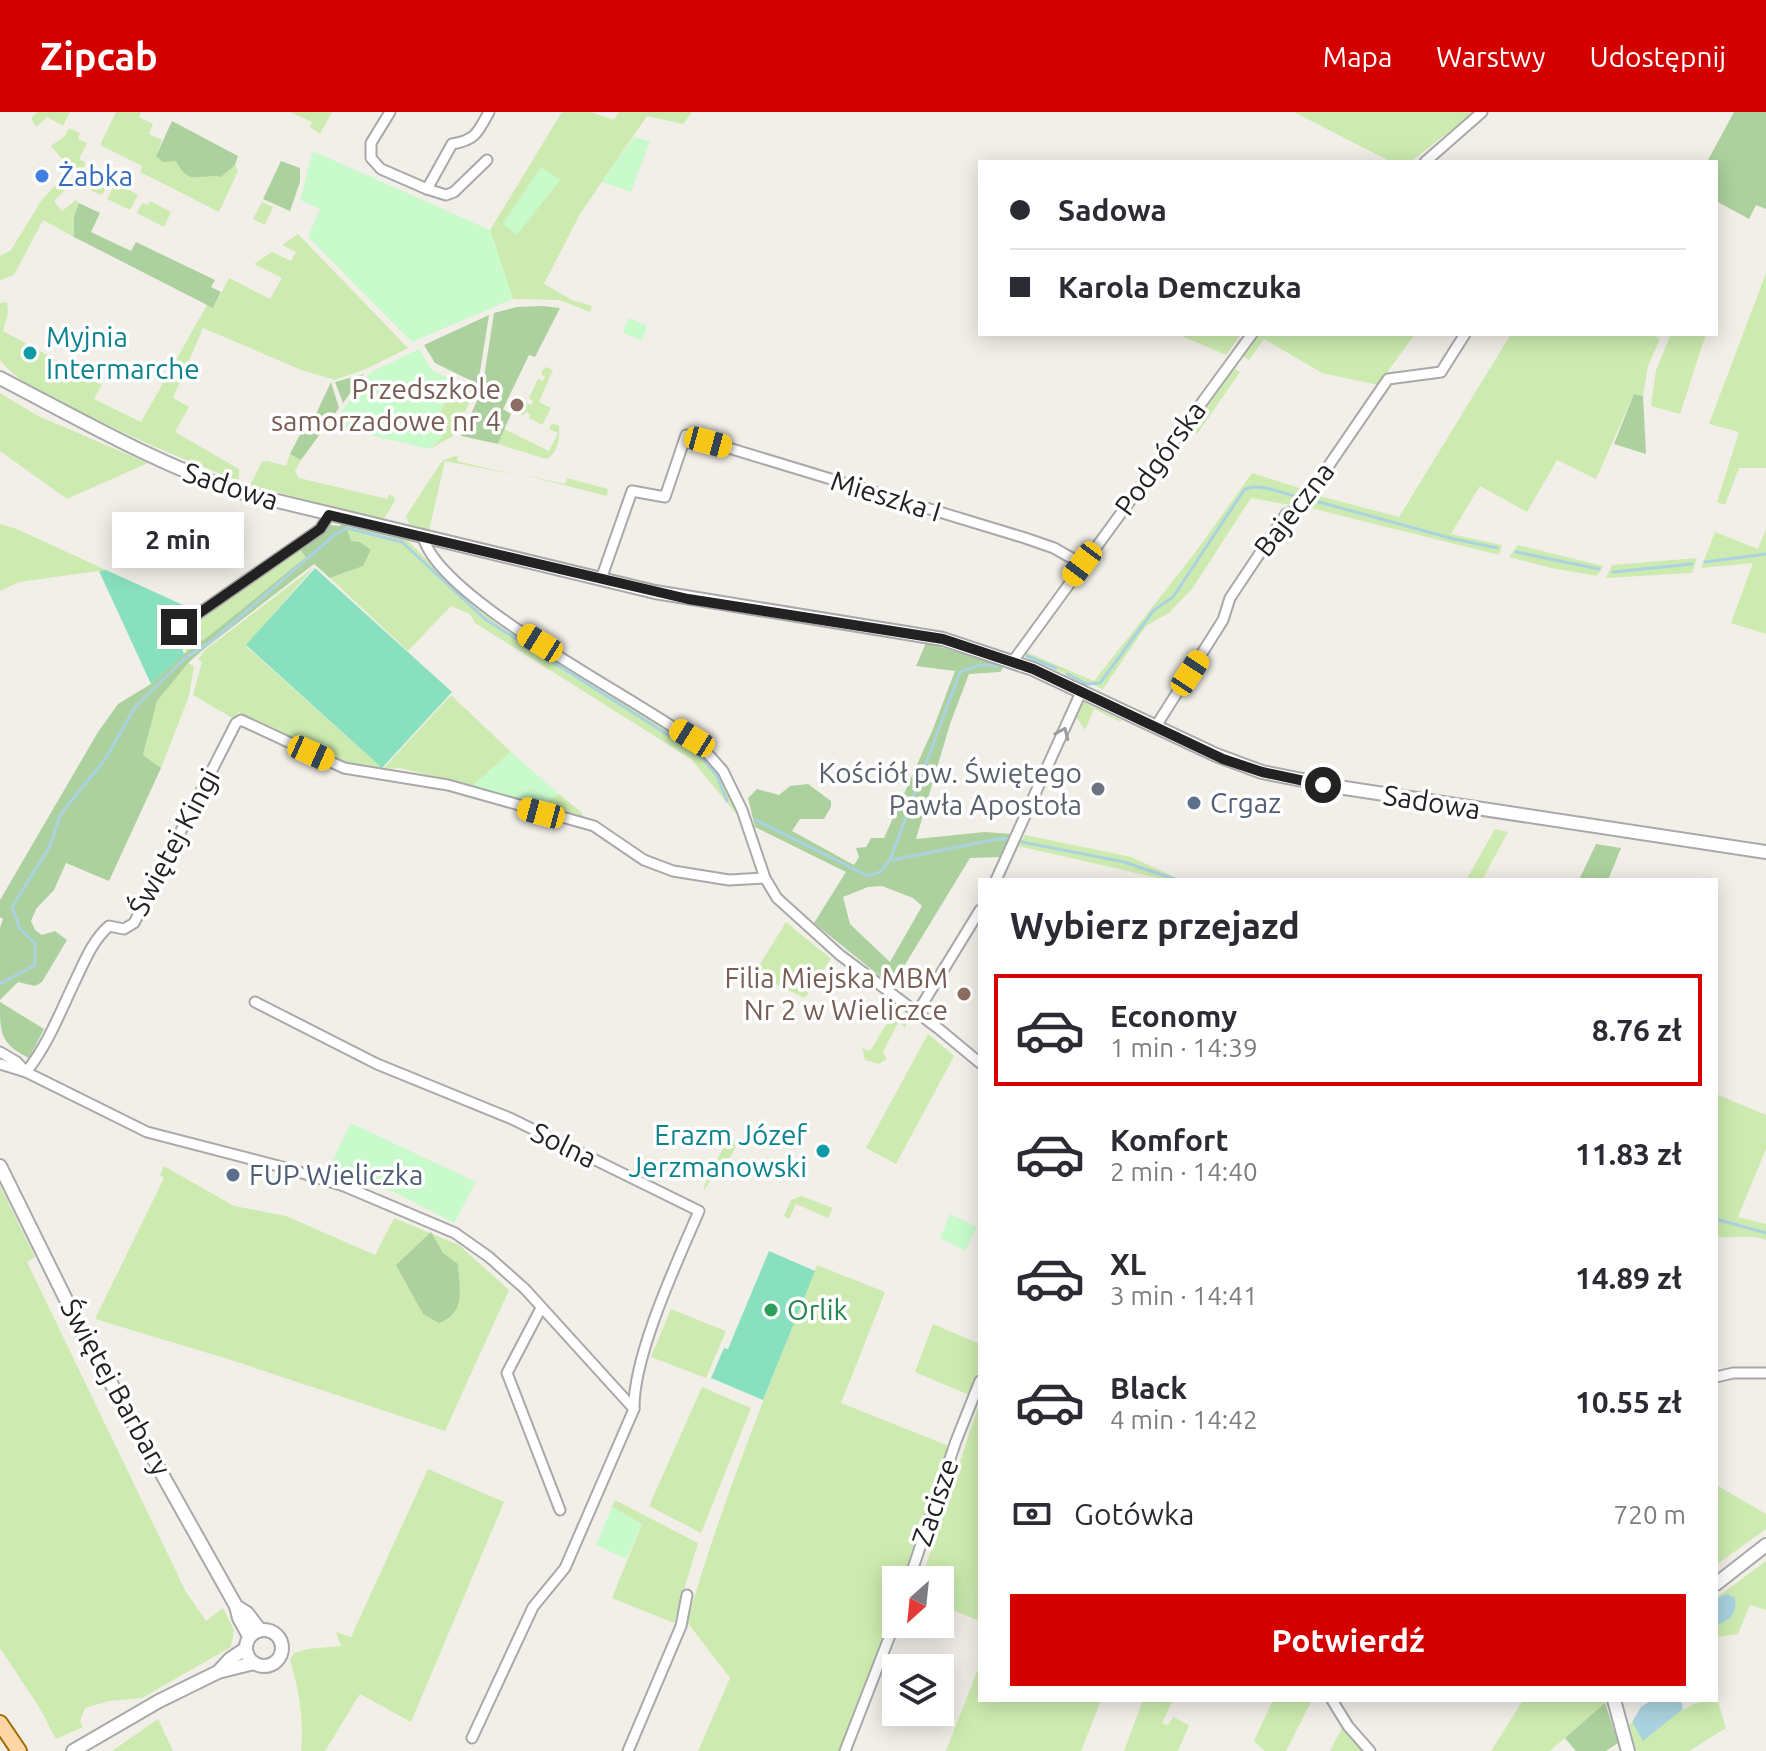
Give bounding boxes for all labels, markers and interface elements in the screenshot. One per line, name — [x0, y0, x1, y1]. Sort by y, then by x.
text: Zipcab — [40, 35, 158, 77]
text: Mapa — [1323, 41, 1392, 72]
text: Warstwy — [1436, 41, 1546, 72]
text: Udostępnij — [1590, 41, 1726, 72]
place label: Żabka — [58, 160, 133, 191]
marker: Żabka — [33, 167, 51, 185]
text: Sadowa — [1058, 193, 1167, 227]
text: Karola Demczuka — [1058, 270, 1302, 304]
place label: Myjnia Intermarche — [46, 321, 200, 384]
marker: Myjnia Intermarche — [21, 344, 39, 362]
place label: Przedszkole samorzadowe nr 4 — [271, 373, 501, 436]
street label: Podgórska — [1108, 395, 1211, 521]
marker: Przedszkole samorzadowe nr 4 — [508, 396, 526, 414]
car — [682, 424, 734, 460]
street label: Sadowa — [180, 456, 283, 515]
street label: Bajeczna — [1247, 456, 1340, 562]
street label: Mieszka I — [827, 464, 945, 527]
callout: 2 min — [113, 511, 245, 567]
text: 2 min — [145, 525, 211, 554]
car — [1058, 538, 1106, 590]
route end — [161, 609, 197, 645]
car — [513, 620, 567, 666]
car — [1167, 646, 1213, 700]
car — [665, 715, 719, 761]
one-way arrow — [1054, 727, 1070, 741]
car — [284, 732, 338, 774]
place label: Kościół pw. Świętego Pawła Apostoła — [818, 756, 1082, 820]
street label: Świętej Kingi — [121, 763, 225, 920]
route start — [1305, 767, 1341, 803]
street label: Sadowa — [1381, 779, 1483, 824]
marker: Kościół pw. Świętego Pawła Apostoła — [1089, 780, 1107, 798]
place label: Crgaz — [1210, 787, 1281, 818]
marker: Crgaz — [1185, 794, 1203, 812]
car — [515, 795, 567, 831]
text: Wybierz przejazd — [1010, 905, 1300, 946]
place label: Filia Miejska MBM Nr 2 w Wieliczce — [725, 962, 948, 1025]
marker: Filia Miejska MBM Nr 2 w Wieliczce — [955, 985, 973, 1003]
icon: car — [1014, 994, 1086, 1066]
text: Economy — [1110, 999, 1237, 1033]
text: 8.76 zł — [1592, 1013, 1682, 1047]
text: 1 min · 14:39 — [1110, 1033, 1258, 1062]
street label: Solna — [527, 1116, 602, 1174]
icon: car — [1014, 1118, 1086, 1190]
place label: Erazm Józef Jerzmanowski — [629, 1119, 807, 1182]
text: Komfort — [1110, 1123, 1228, 1157]
text: 11.83 zł — [1575, 1137, 1682, 1171]
marker: Erazm Józef Jerzmanowski — [814, 1142, 832, 1160]
text: 2 min · 14:40 — [1110, 1157, 1258, 1186]
place label: FUP Wieliczka — [249, 1159, 423, 1190]
marker: FUP Wieliczka — [224, 1166, 242, 1184]
icon: car — [1014, 1242, 1086, 1314]
text: XL — [1110, 1247, 1146, 1281]
text: 14.89 zł — [1575, 1261, 1682, 1295]
text: 3 min · 14:41 — [1110, 1281, 1258, 1310]
street label: Świętej Barbary — [55, 1293, 179, 1480]
place label: Orlik — [787, 1294, 848, 1325]
marker: Orlik — [762, 1301, 780, 1319]
icon: car — [1014, 1366, 1086, 1438]
text: Black — [1110, 1371, 1187, 1405]
text: 10.55 zł — [1575, 1385, 1682, 1419]
text: 4 min · 14:42 — [1110, 1405, 1258, 1434]
street label: Zacisze — [905, 1454, 964, 1550]
icon: cash — [1010, 1492, 1054, 1536]
text: Gotówka — [1074, 1497, 1195, 1531]
text: 720 m — [1614, 1500, 1686, 1529]
north arrow — [882, 1566, 954, 1638]
map controls — [882, 1566, 954, 1726]
button: Potwierdź — [1010, 1594, 1686, 1686]
button: layers — [882, 1654, 954, 1726]

